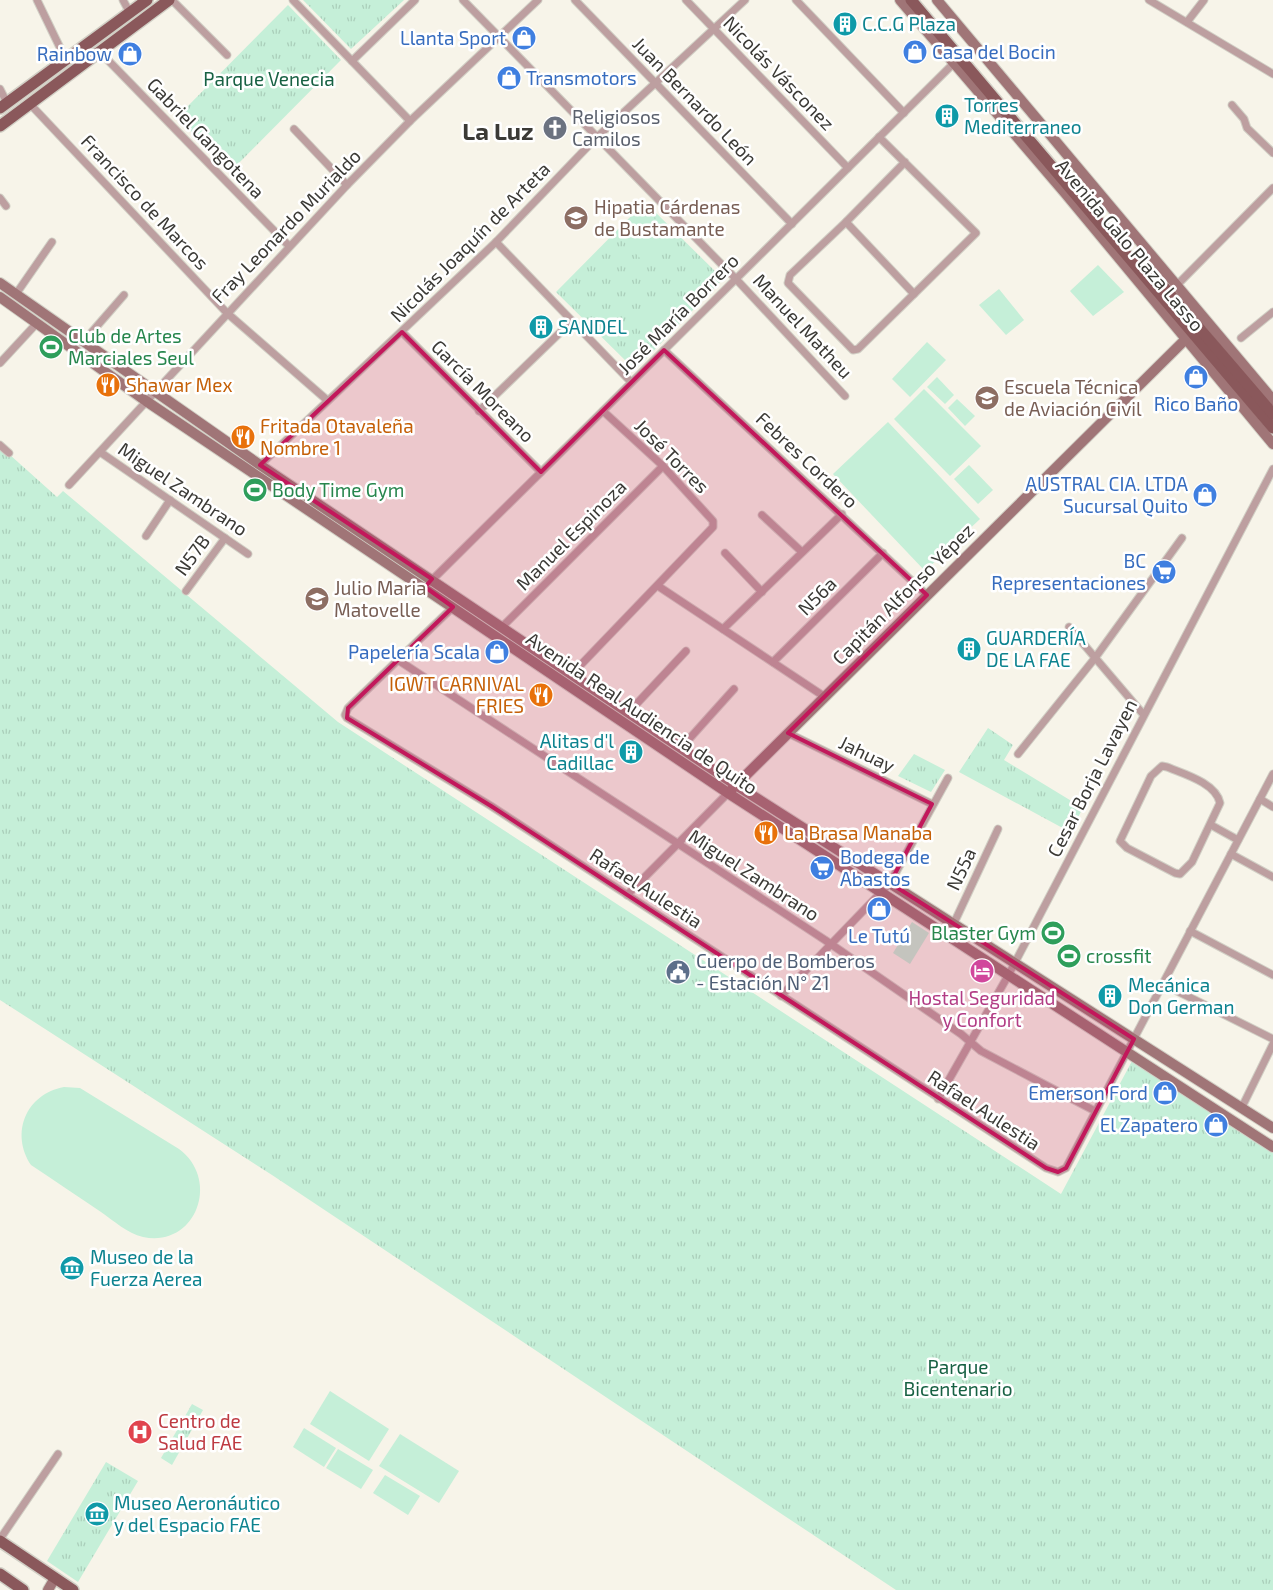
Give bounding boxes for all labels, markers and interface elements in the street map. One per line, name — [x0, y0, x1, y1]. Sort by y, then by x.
street label: Nicolás Vásconez — [719, 11, 840, 134]
building icon: C.C.G Plaza — [832, 11, 858, 37]
place label: C.C.G Plaza — [862, 12, 956, 35]
shop icon: Llanta Sport — [511, 25, 537, 51]
place label: Llanta Sport — [400, 26, 506, 49]
street label: Juan Bernardo León — [628, 32, 762, 169]
shop icon: Casa del Bocin — [902, 39, 928, 65]
place label: Casa del Bocin — [932, 40, 1056, 63]
shop icon: Rainbow — [117, 41, 143, 67]
place label: Rainbow — [37, 42, 112, 65]
shop icon: Transmotors — [496, 65, 522, 91]
place label: Transmotors — [526, 66, 637, 89]
park label: Parque Venecia — [203, 67, 335, 90]
street label: Gabriel Gangotena — [143, 73, 270, 203]
place label: Torres Mediterraneo — [964, 93, 1082, 138]
building icon: Torres Mediterraneo — [934, 103, 960, 129]
place label: Religiosos Camilos — [572, 105, 660, 150]
church icon: Religiosos Camilos — [542, 115, 568, 141]
district label: La Luz — [462, 116, 534, 145]
street label: Francisco de Marcos — [77, 129, 214, 274]
street label: Fray Leonardo Murialdo — [206, 144, 365, 307]
street label: Avenida Galo Plaza Lasso — [1052, 154, 1209, 336]
street label: Nicolás Joaquín de Arteta — [385, 157, 554, 326]
place label: Hipatia Cárdenas de Bustamante — [594, 195, 740, 240]
school or university icon: Hipatia Cárdenas de Bustamante — [563, 205, 589, 231]
street label: José María Borrero — [612, 248, 743, 379]
street label: Manuel Matheu — [749, 268, 858, 383]
building icon: SANDEL — [528, 314, 554, 340]
place label: SANDEL — [558, 315, 627, 338]
place label: Club de Artes Marciales Seul — [68, 324, 194, 369]
sports icon: Club de Artes Marciales Seul — [38, 334, 64, 360]
street label: García Moreano — [427, 335, 539, 447]
shop icon: Rico Baño — [1183, 364, 1209, 390]
restaurant icon: Shawar Mex — [95, 372, 121, 398]
place label: Shawar Mex — [126, 373, 233, 396]
place label: Escuela Técnica de Aviación Civil — [1004, 375, 1142, 420]
school or university icon: Escuela Técnica de Aviación Civil — [974, 385, 1000, 411]
place label: Rico Baño — [1154, 392, 1238, 415]
street label: Febres Cordero — [752, 407, 863, 513]
place label: Fritada Otavaleña Nombre 1 — [260, 414, 414, 459]
street label: José Torres — [630, 414, 714, 498]
restaurant icon: Fritada Otavaleña Nombre 1 — [230, 424, 256, 450]
street label: Miguel Zambrano — [114, 437, 252, 540]
place label: AUSTRAL CIA. LTDA Sucursal Quito — [1025, 472, 1188, 517]
street label: Manuel Espinoza — [511, 475, 631, 595]
sports icon: Body Time Gym — [242, 477, 268, 503]
place label: Body Time Gym — [272, 478, 404, 501]
shop icon: AUSTRAL CIA. LTDA Sucursal Quito — [1192, 482, 1218, 508]
street label: Capitán Alfonso Yépez — [827, 518, 978, 669]
street label: N57B — [169, 530, 214, 580]
place label: BC Representaciones — [991, 549, 1146, 594]
supermarket icon: BC Representaciones — [1151, 559, 1177, 585]
street label: N56a — [793, 572, 841, 620]
place label: Julio Maria Matovelle — [334, 576, 427, 621]
school or university icon: Julio Maria Matovelle — [304, 586, 330, 612]
street label: Avenida Real Audiencia de Quito — [522, 626, 762, 799]
place label: GUARDERÍA DE LA FAE — [986, 626, 1086, 671]
building icon: GUARDERÍA DE LA FAE — [956, 636, 982, 662]
shop icon: Papelería Scala — [484, 639, 510, 665]
place label: Papelería Scala — [348, 640, 480, 663]
place label: IGWT CARNIVAL FRIES — [389, 672, 524, 717]
restaurant icon: IGWT CARNIVAL FRIES — [528, 682, 554, 708]
street label: Cesar Borja Lavayen — [1042, 695, 1141, 860]
place label: Alitas d'l Cadillac — [540, 729, 614, 774]
street label: Jahuay — [836, 730, 899, 777]
building icon: Alitas d'l Cadillac — [618, 739, 644, 765]
restaurant icon: La Brasa Manaba — [753, 820, 779, 846]
place label: La Brasa Manaba — [784, 821, 932, 844]
street label: Miguel Zambrano — [685, 824, 824, 925]
street label: Rafael Aulestia — [586, 843, 707, 932]
street label: N55a — [941, 844, 980, 894]
place label: Bodega de Abastos — [840, 845, 930, 890]
supermarket icon: Bodega de Abastos — [809, 855, 835, 881]
shop icon: Le Tutú — [866, 896, 892, 922]
sports icon: Blaster Gym — [1040, 920, 1066, 946]
place label: Blaster Gym — [931, 921, 1036, 944]
place label: Le Tutú — [848, 924, 910, 947]
sports icon: crossfit — [1056, 943, 1082, 969]
place label: crossfit — [1086, 944, 1152, 967]
place label: Cuerpo de Bomberos - Estación N° 21 — [696, 949, 875, 994]
hotel icon: Hostal Seguridad y Confort — [969, 958, 995, 984]
public building icon: Cuerpo de Bomberos - Estación N° 21 — [665, 959, 691, 985]
place label: Mecánica Don German — [1128, 973, 1235, 1018]
building icon: Mecánica Don German — [1097, 983, 1123, 1009]
place label: Hostal Seguridad y Confort — [908, 986, 1056, 1031]
street label: Rafael Aulestia — [924, 1065, 1045, 1154]
shop icon: Emerson Ford — [1152, 1080, 1178, 1106]
place label: Emerson Ford — [1028, 1081, 1148, 1104]
shop icon: El Zapatero — [1203, 1112, 1229, 1138]
place label: El Zapatero — [1100, 1113, 1198, 1136]
place label: Museo de la Fuerza Aerea — [90, 1245, 203, 1290]
museum icon: Museo de la Fuerza Aerea — [59, 1255, 85, 1281]
park label: Parque Bicentenario — [904, 1355, 1012, 1400]
place label: Centro de Salud FAE — [158, 1409, 242, 1454]
hospital icon: Centro de Salud FAE — [127, 1419, 153, 1445]
place label: Museo Aeronáutico y del Espacio FAE — [114, 1491, 280, 1536]
museum icon: Museo Aeronáutico y del Espacio FAE — [84, 1501, 110, 1527]

